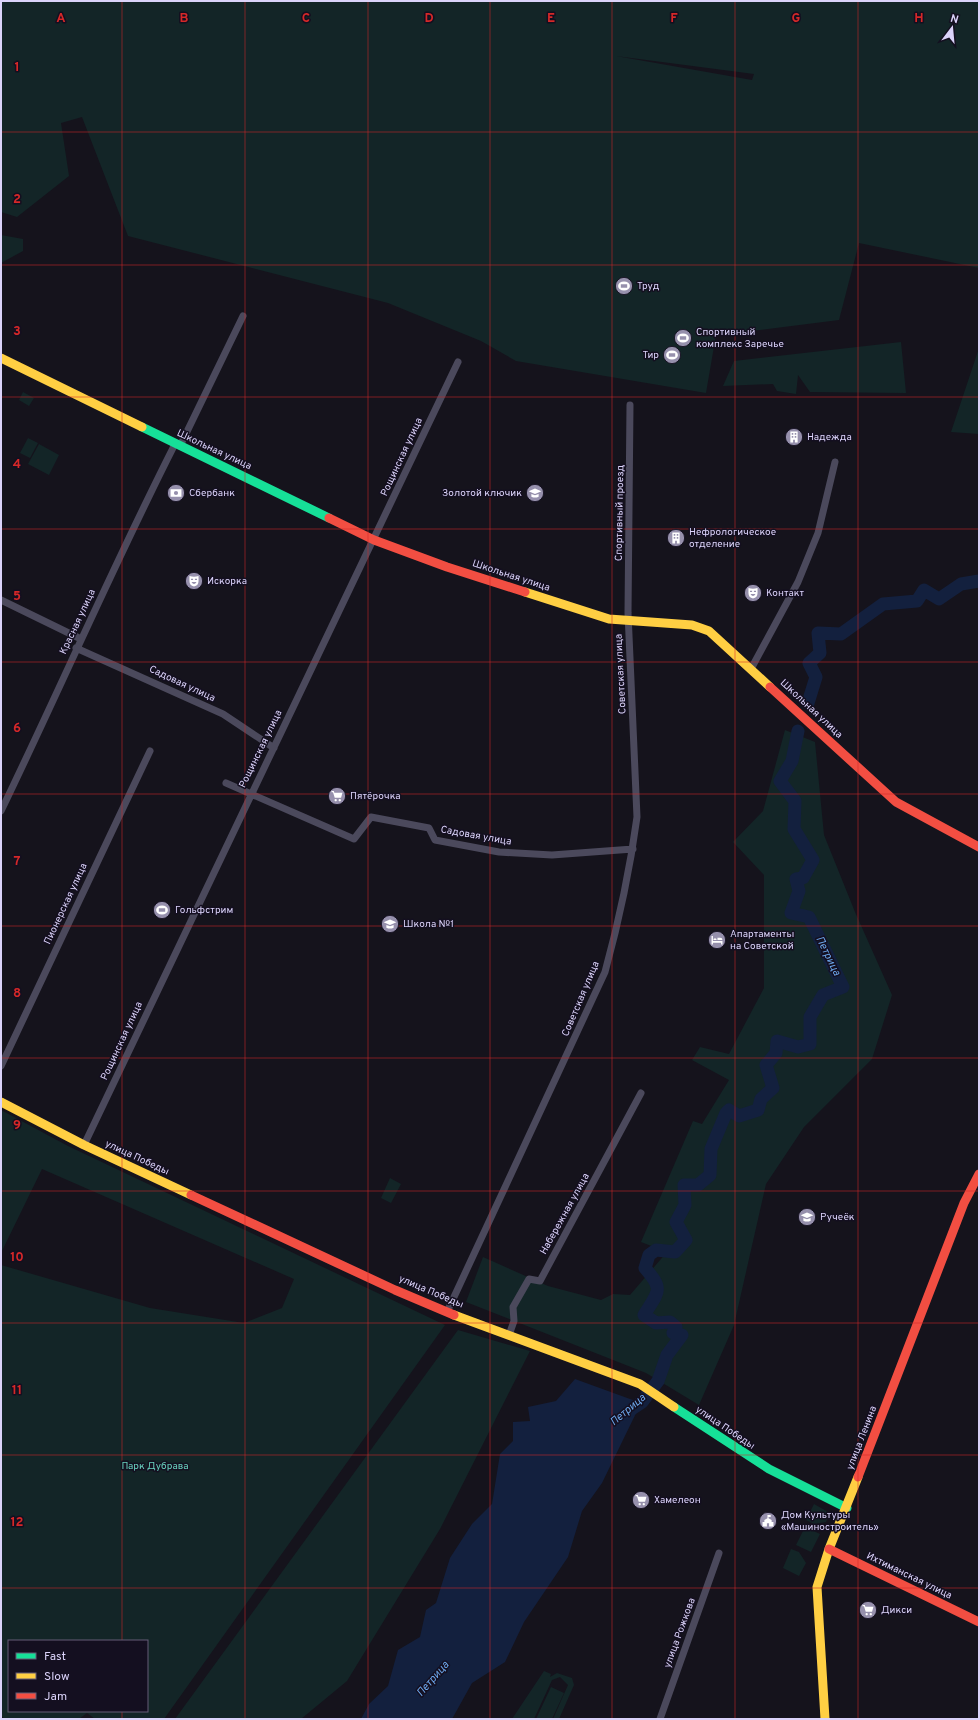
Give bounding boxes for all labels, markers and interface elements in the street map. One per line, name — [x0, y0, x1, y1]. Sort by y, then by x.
north arrow — [932, 8, 972, 48]
text: A — [56, 11, 66, 27]
text: B — [180, 11, 189, 27]
text: C — [302, 11, 310, 27]
text: D — [424, 11, 434, 27]
text: E — [547, 11, 555, 27]
text: F — [670, 11, 678, 27]
text: G — [792, 11, 801, 27]
text: H — [914, 11, 924, 27]
text: N — [949, 12, 960, 27]
text: 1 — [14, 60, 20, 76]
text: 2 — [13, 192, 21, 208]
sports icon: Труд — [614, 276, 634, 296]
place label: Труд — [637, 280, 660, 293]
text: 3 — [13, 324, 21, 340]
place label: Спортивный комплекс Заречье — [696, 326, 784, 351]
sports icon: Спортивный комплекс Заречье — [673, 328, 693, 348]
sports icon: Тир — [662, 345, 682, 365]
place label: Тир — [642, 349, 659, 362]
street label: Рощинская улица — [378, 416, 426, 498]
street label: Школьная улица — [174, 427, 254, 473]
building icon: Надежда — [784, 427, 804, 447]
place label: Надежда — [807, 431, 852, 444]
text: 4 — [13, 457, 21, 473]
street label: Спортивный проезд — [613, 464, 627, 561]
bank icon: Сбербанк — [166, 483, 186, 503]
school or university icon: Золотой ключик — [525, 483, 545, 503]
place label: Сбербанк — [189, 487, 235, 500]
place label: Золотой ключик — [442, 487, 522, 500]
place label: Нефрологическое отделение — [689, 526, 776, 551]
building icon: Нефрологическое отделение — [666, 528, 686, 548]
street label: Школьная улица — [470, 557, 552, 595]
theatre icon: Искорка — [184, 571, 204, 591]
place label: Искорка — [207, 575, 247, 588]
theatre icon: Контакт — [743, 583, 763, 603]
street label: Красная улица — [57, 587, 99, 657]
place label: Контакт — [766, 587, 805, 600]
text: 5 — [13, 589, 21, 605]
street label: Советская улица — [612, 633, 630, 715]
street label: Садовая улица — [147, 663, 217, 705]
street label: Школьная улица — [777, 677, 845, 741]
street label: Рощинская улица — [236, 708, 286, 790]
text: 6 — [13, 721, 21, 737]
supermarket icon: Пятёрочка — [327, 786, 347, 806]
place label: Пятёрочка — [350, 790, 401, 803]
street label: Садовая улица — [440, 823, 512, 849]
text: 7 — [14, 854, 21, 870]
street label: Пионерская улица — [41, 861, 91, 947]
sports icon: Гольфстрим — [152, 900, 172, 920]
place label: Гольфстрим — [175, 904, 233, 917]
school or university icon: Школа №1 — [380, 914, 400, 934]
place label: Школа №1 — [403, 918, 454, 931]
place label: Апартаменты на Советской — [730, 928, 794, 953]
hotel icon: Апартаменты на Советской — [707, 930, 727, 950]
water label: Петрица — [812, 934, 844, 978]
street label: Советская улица — [559, 959, 603, 1039]
text: 8 — [13, 986, 21, 1002]
street label: Рощинская улица — [98, 1000, 146, 1082]
text: 9 — [13, 1118, 21, 1134]
street label: улица Победы — [103, 1137, 171, 1179]
street label: Набережная улица — [537, 1171, 593, 1257]
school or university icon: Ручеёк — [797, 1207, 817, 1227]
place label: Ручеёк — [820, 1211, 855, 1224]
text: 10 — [10, 1250, 24, 1266]
street label: улица Победы — [397, 1272, 465, 1312]
text: 11 — [12, 1383, 22, 1399]
water label: Петрица — [607, 1391, 649, 1429]
street label: улица Победы — [693, 1403, 757, 1453]
street label: улица Ленина — [844, 1404, 880, 1472]
park label: Парк Дубрава — [121, 1460, 189, 1473]
supermarket icon: Хамелеон — [631, 1490, 651, 1510]
place label: Хамелеон — [654, 1494, 701, 1507]
place label: Дом Культуры «Машиностроитель» — [781, 1509, 879, 1534]
public building icon: Дом Культуры «Машиностроитель» — [758, 1511, 778, 1531]
text: 12 — [10, 1515, 24, 1531]
street label: Ихтиманская улица — [864, 1550, 954, 1602]
street label: улица Рожкова — [661, 1596, 699, 1670]
supermarket icon: Дикси — [858, 1600, 878, 1620]
place label: Дикси — [881, 1604, 912, 1617]
legend — [8, 1640, 148, 1712]
text: Fast — [44, 1649, 66, 1665]
water label: Петрица — [414, 1658, 452, 1700]
text: Slow — [44, 1669, 70, 1685]
text: Jam — [44, 1689, 67, 1705]

